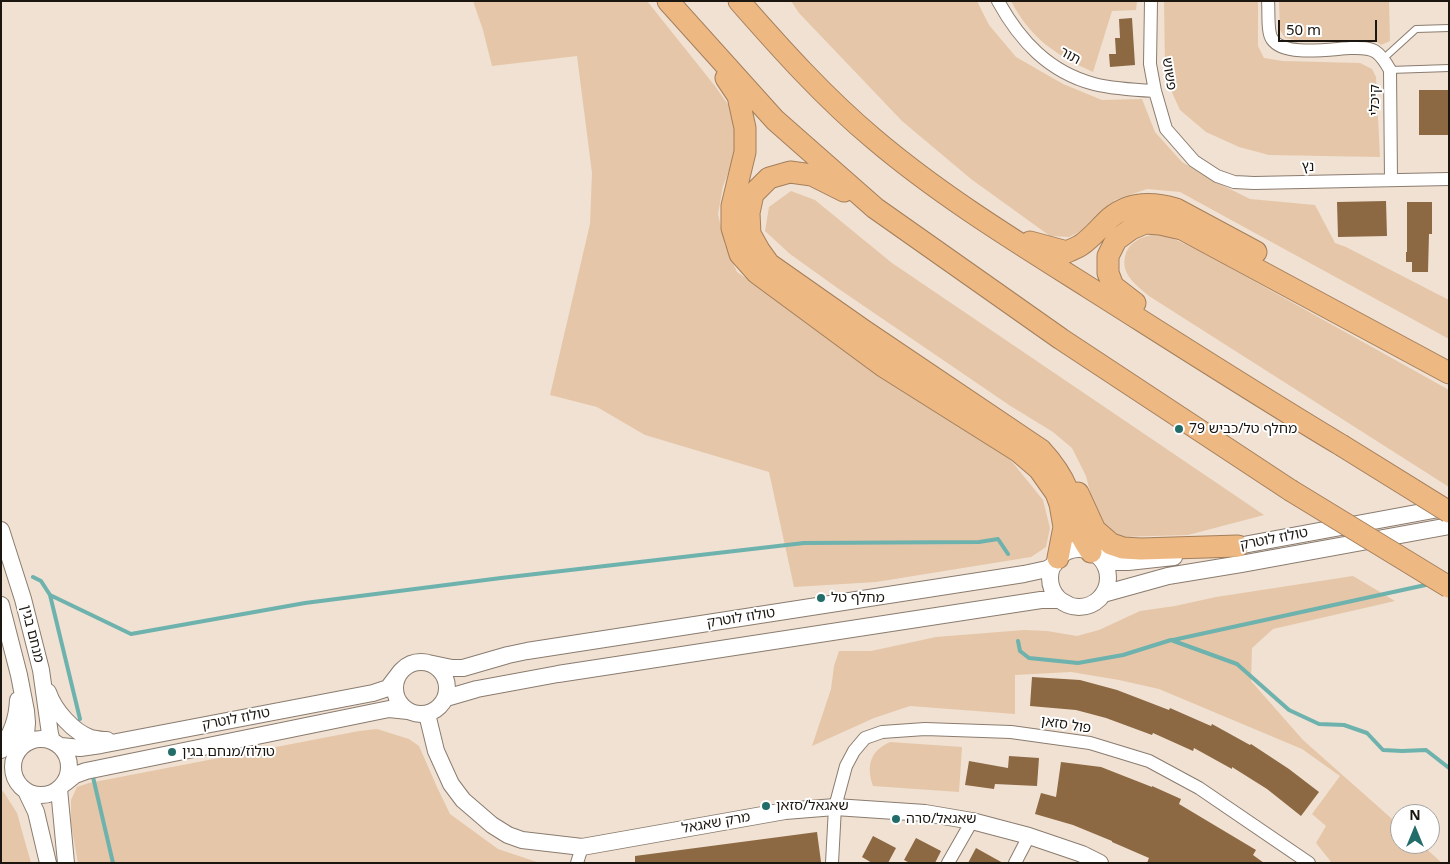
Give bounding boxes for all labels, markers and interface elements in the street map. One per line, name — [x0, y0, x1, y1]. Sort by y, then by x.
scale bar — [1280, 10, 1379, 42]
text: 50 m — [1286, 19, 1321, 39]
street label: תור — [1057, 44, 1083, 68]
street label: פשוש — [1158, 56, 1180, 92]
street label: קיכלי — [1367, 84, 1383, 116]
street label: נץ — [1301, 158, 1315, 176]
place label: מחלף טל/כביש 79 — [1189, 421, 1297, 437]
marker: מחלף טל/כביש 79 — [1173, 423, 1185, 435]
street label: טולוז לוטרק — [1239, 524, 1309, 554]
place label: מחלף טל — [831, 590, 885, 606]
marker: מחלף טל — [815, 592, 827, 604]
street label: מנחם בגין — [17, 604, 47, 664]
street label: טולוז לוטרק — [706, 604, 776, 632]
street label: טולוז לוטרק — [201, 704, 271, 734]
street label: פול סזאן — [1040, 713, 1092, 737]
place label: טולוז/מנחם בגין — [182, 744, 275, 760]
marker: טולוז/מנחם בגין — [166, 746, 178, 758]
place label: שאגאל/סזאן — [776, 798, 849, 814]
marker: שאגאל/סזאן — [760, 800, 772, 812]
north arrow — [1390, 804, 1440, 854]
text: N — [1409, 805, 1421, 824]
street label: מרק שאגאל — [680, 809, 752, 837]
place label: שאגאל/סרה — [906, 811, 977, 827]
marker: שאגאל/סרה — [890, 813, 902, 825]

